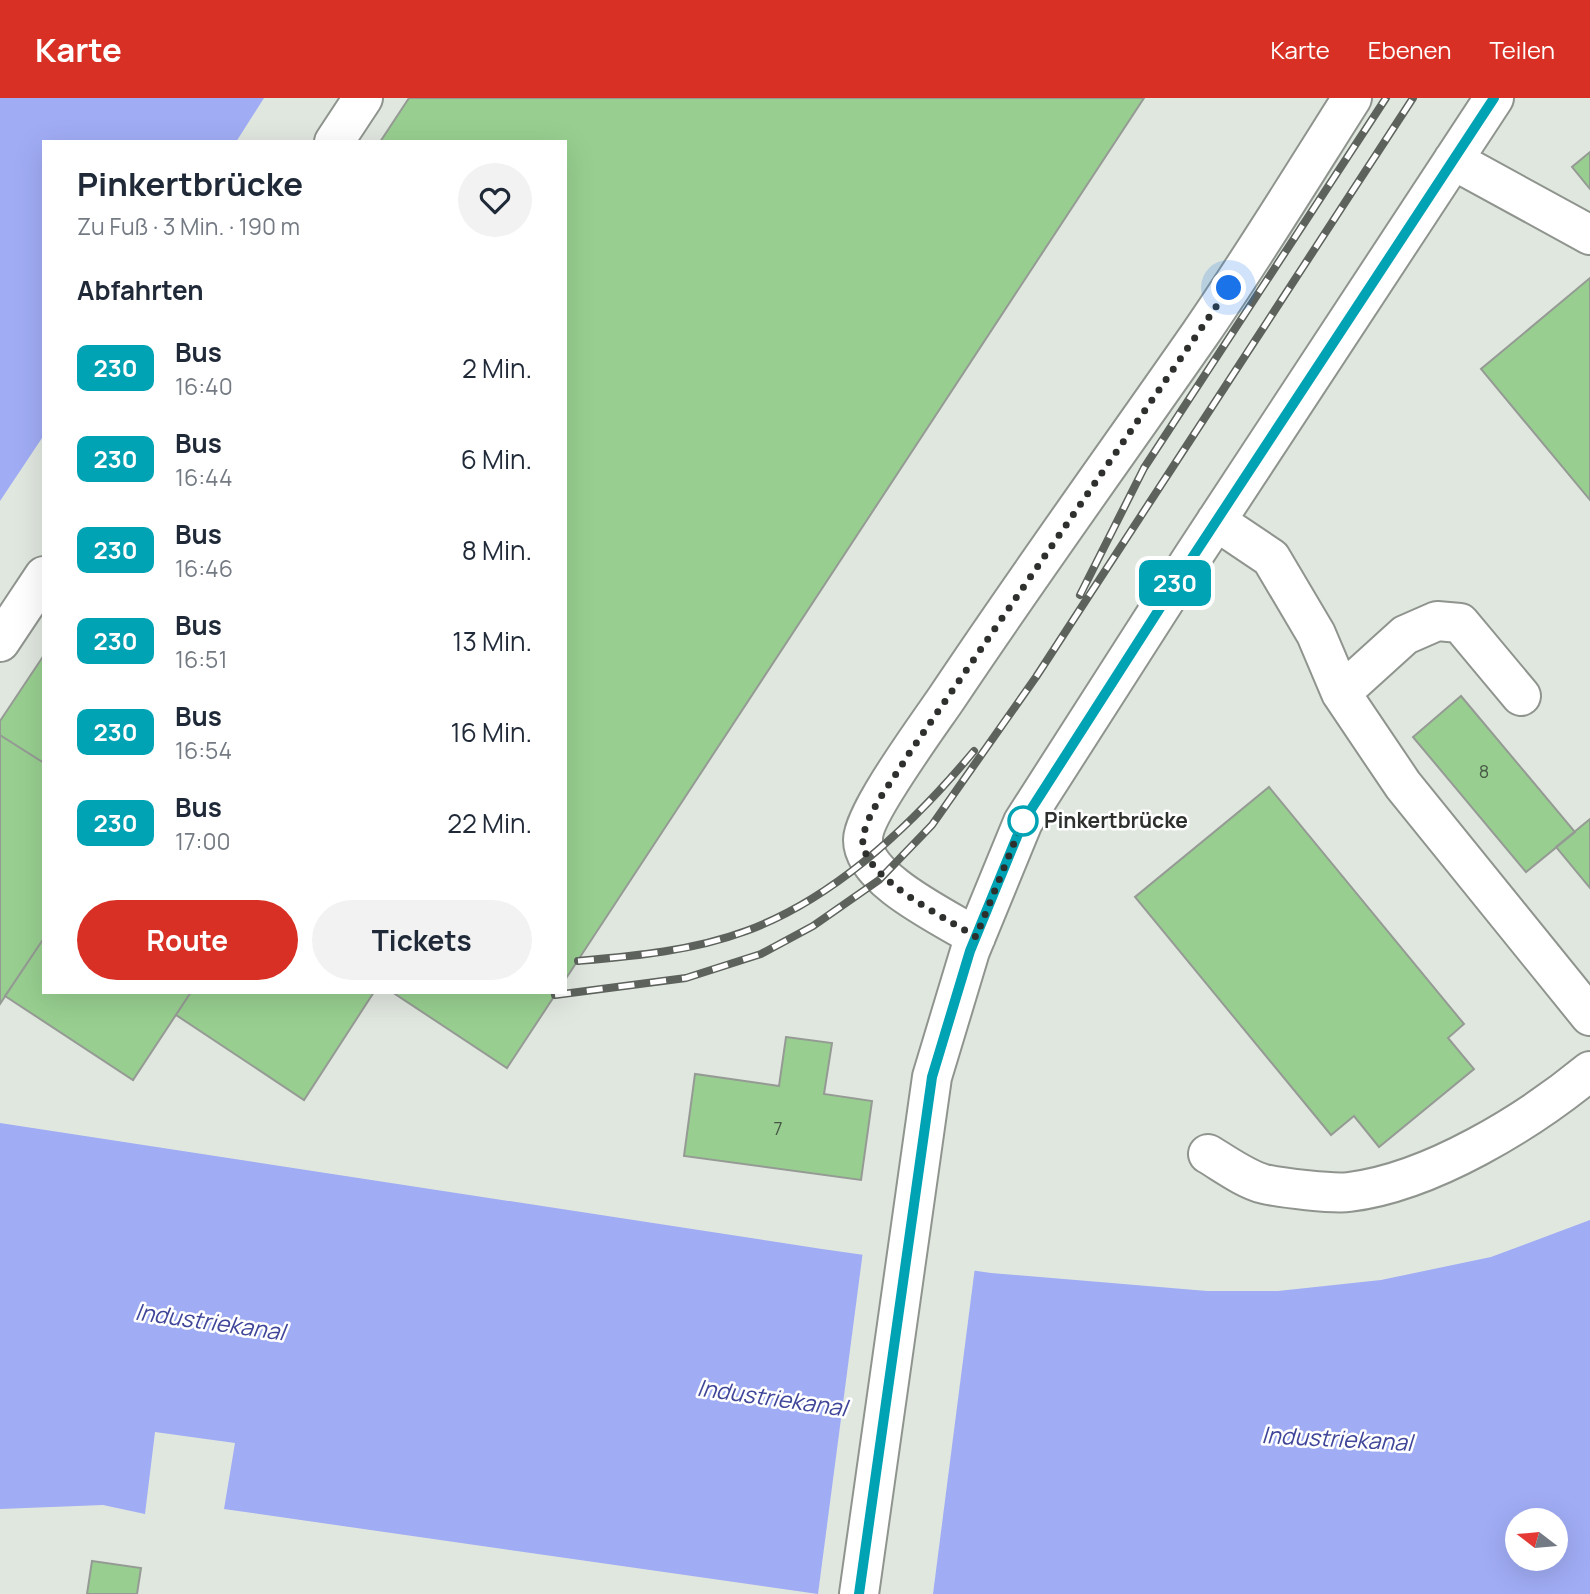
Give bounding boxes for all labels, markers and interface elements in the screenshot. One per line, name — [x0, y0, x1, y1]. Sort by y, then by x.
text: Karte — [35, 27, 122, 72]
text: Karte — [1270, 33, 1330, 66]
text: Ebenen — [1368, 33, 1451, 66]
text: Teilen — [1489, 33, 1555, 66]
text: Pinkertbrücke — [77, 161, 303, 206]
button: heart — [458, 163, 532, 237]
text: Zu Fuß · 3 Min. · 190 m — [77, 210, 300, 242]
your location — [1211, 270, 1246, 305]
text: Abfahrten — [77, 272, 204, 308]
text: Bus — [175, 334, 222, 370]
text: 2 Min. — [462, 350, 532, 386]
text: 230 — [93, 351, 138, 384]
text: 16:40 — [175, 370, 233, 402]
text: Bus — [175, 425, 222, 461]
text: 6 Min. — [461, 441, 532, 477]
text: 230 — [93, 442, 138, 475]
text: 16:44 — [175, 461, 232, 493]
text: Bus — [175, 516, 222, 552]
text: 8 Min. — [462, 532, 532, 568]
text: 230 — [93, 533, 138, 566]
text: 16:46 — [175, 552, 233, 584]
line badge: 230 — [1135, 560, 1215, 606]
text: 230 — [1153, 566, 1197, 599]
text: Bus — [175, 607, 222, 643]
text: 13 Min. — [452, 623, 532, 659]
text: 230 — [93, 624, 138, 657]
text: 16:51 — [175, 643, 227, 675]
text: Bus — [175, 698, 222, 734]
text: 16 Min. — [451, 714, 532, 750]
text: 230 — [93, 715, 138, 748]
text: 16:54 — [175, 734, 232, 766]
house number: 8 — [1479, 759, 1489, 783]
text: Bus — [175, 789, 222, 825]
text: 22 Min. — [447, 805, 532, 841]
text: 230 — [93, 806, 138, 839]
marker: Pinkertbrücke — [1008, 806, 1038, 836]
place label: Pinkertbrücke — [1044, 806, 1188, 834]
text: 17:00 — [175, 825, 230, 857]
button: Route — [77, 900, 298, 980]
button: Tickets — [312, 900, 532, 980]
house number: 7 — [773, 1116, 783, 1140]
water label: Industriekanal — [133, 1295, 290, 1348]
water label: Industriekanal — [695, 1371, 852, 1424]
water label: Industriekanal — [1261, 1418, 1416, 1458]
north arrow — [1505, 1508, 1568, 1572]
map controls — [1505, 1508, 1568, 1571]

